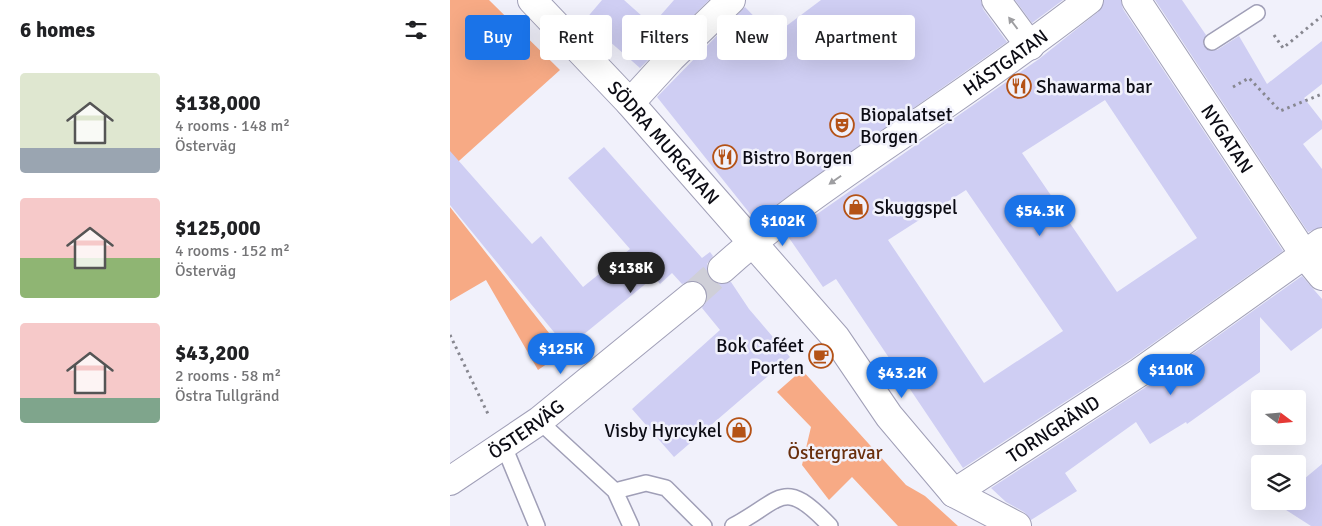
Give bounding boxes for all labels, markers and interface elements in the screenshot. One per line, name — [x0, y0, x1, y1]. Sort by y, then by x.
chip: Buy — [465, 15, 530, 60]
chip: Rent — [540, 15, 612, 60]
chip: Filters — [622, 15, 707, 60]
chip: New — [717, 15, 787, 60]
chip: Apartment — [797, 15, 915, 60]
icon: filters — [402, 16, 430, 44]
one-way arrow — [1008, 16, 1018, 30]
text: 6 homes — [20, 17, 95, 43]
street label: HÄSTGATAN — [959, 24, 1053, 101]
restaurant icon: Shawarma bar — [1006, 73, 1032, 99]
place label: Shawarma bar — [1036, 75, 1152, 99]
street label: SÖDRA MURGATAN — [602, 76, 724, 210]
text: $138,000 — [175, 90, 261, 116]
icon: home — [60, 93, 120, 153]
street label: NYGATAN — [1195, 100, 1258, 178]
place label: Biopalatset Borgen — [860, 103, 953, 149]
theatre icon: Biopalatset Borgen — [829, 112, 855, 138]
text: 4 rooms · 148 m² — [175, 116, 290, 136]
text: Österväg — [175, 136, 236, 156]
restaurant icon: Bistro Borgen — [712, 144, 738, 170]
place label: Bistro Borgen — [742, 146, 852, 170]
one-way arrow — [829, 175, 842, 185]
shop icon: Skuggspel — [843, 194, 869, 220]
pin: $54.3K — [999, 194, 1081, 237]
place label: Skuggspel — [874, 196, 958, 220]
text: $54.3K — [1015, 201, 1065, 221]
pin: $102K — [748, 204, 818, 247]
text: $102K — [761, 211, 805, 231]
text: $125,000 — [175, 215, 261, 241]
icon: home — [60, 218, 120, 278]
text: 4 rooms · 152 m² — [175, 241, 290, 261]
pin: $138K — [596, 252, 666, 294]
text: $138K — [609, 258, 653, 278]
text: Österväg — [175, 261, 236, 281]
pin: $125K — [526, 332, 596, 375]
place label: Bok Caféet Porten — [716, 334, 804, 380]
text: $125K — [539, 339, 583, 359]
text: $43,200 — [175, 340, 249, 366]
icon: home — [60, 343, 120, 403]
cafe icon: Bok Caféet Porten — [808, 343, 834, 369]
pin: $110K — [1136, 354, 1206, 396]
pin: $43.2K — [861, 356, 943, 399]
text: $110K — [1149, 360, 1193, 380]
text: $43.2K — [877, 363, 927, 383]
text: 2 rooms · 58 m² — [175, 366, 281, 386]
text: Östra Tullgränd — [175, 386, 280, 406]
street label: TORNGRÄND — [1002, 390, 1105, 469]
north arrow — [1251, 390, 1306, 445]
map controls — [1251, 390, 1306, 510]
street label: ÖSTERVÄG — [484, 395, 569, 465]
shop icon: Visby Hyrcykel — [726, 417, 752, 443]
place label: Visby Hyrcykel — [604, 419, 722, 443]
park label: Östergravar — [787, 441, 883, 465]
button: layers — [1251, 455, 1306, 510]

